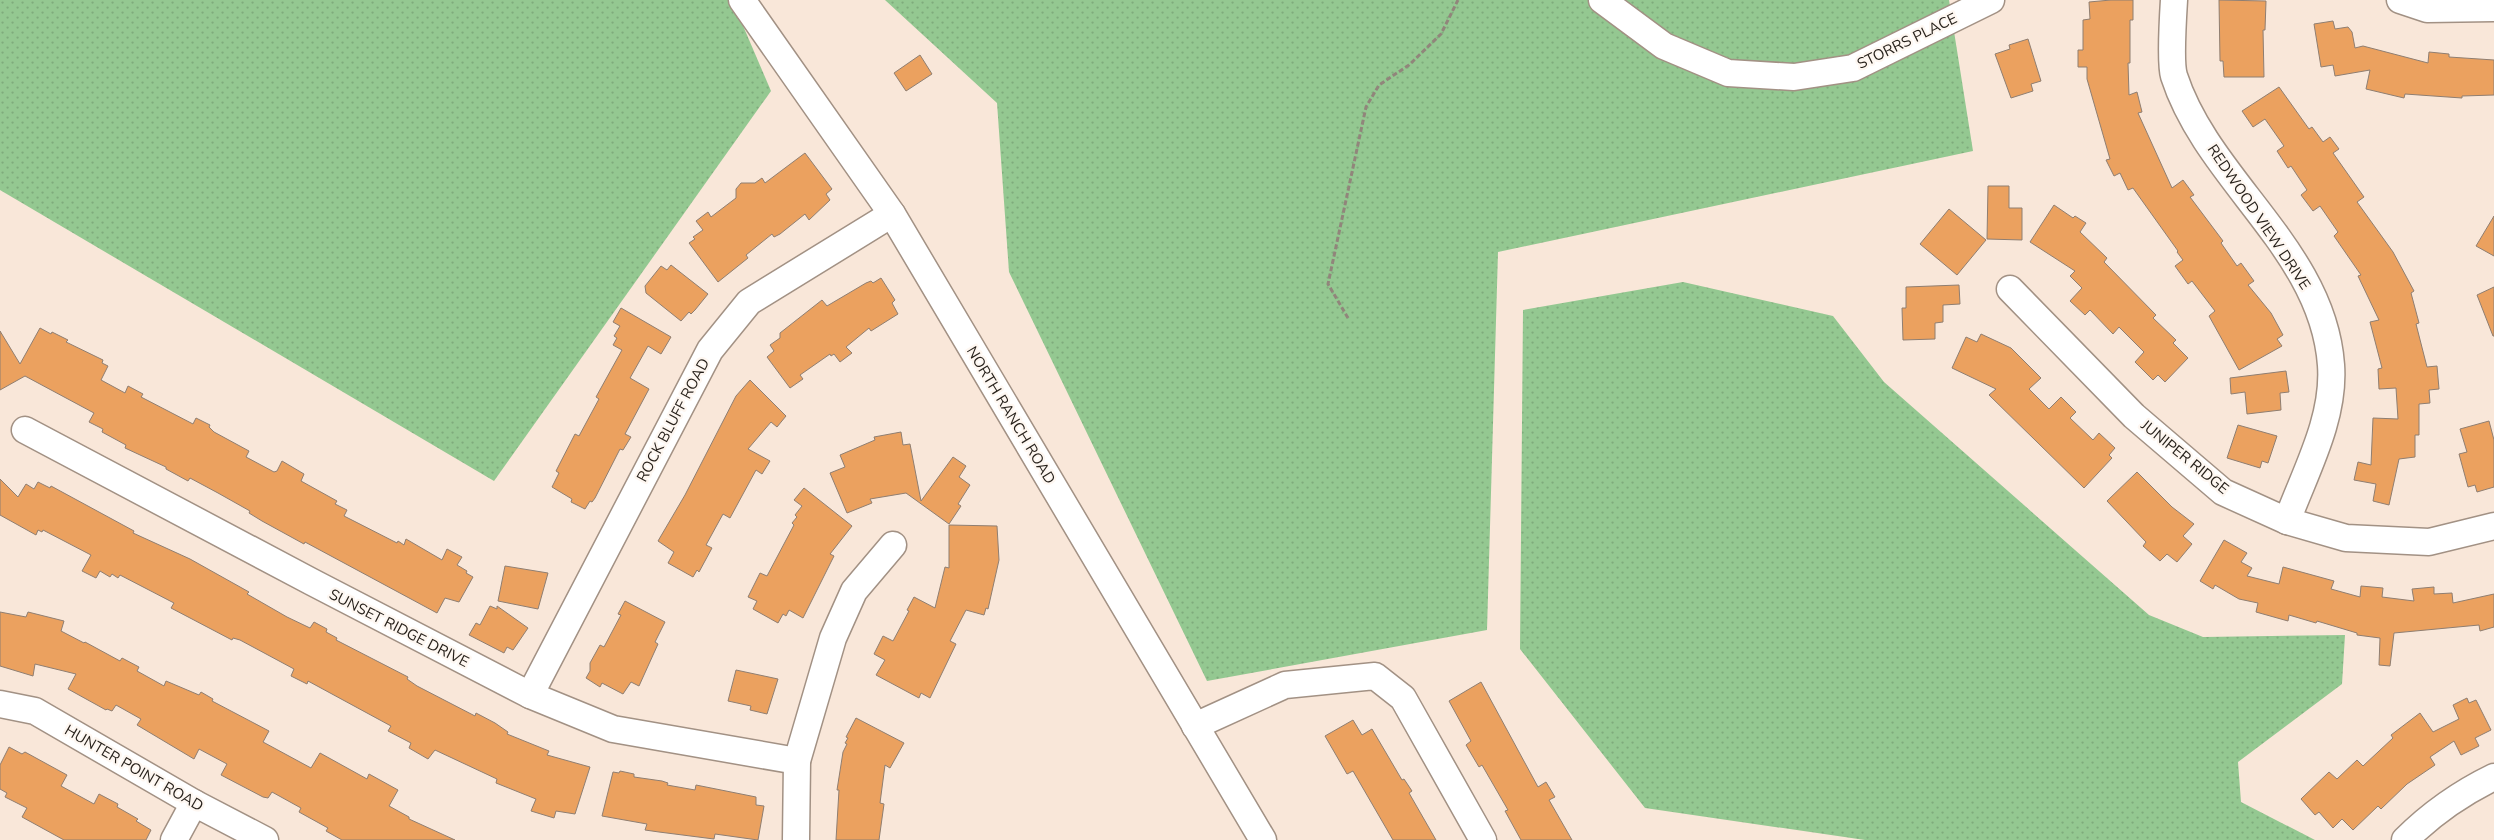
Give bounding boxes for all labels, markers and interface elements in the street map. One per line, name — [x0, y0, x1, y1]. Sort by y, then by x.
street label: STORRS PLACE — [1854, 8, 1960, 74]
street label: REDWOOD VIEW DRIVE — [2203, 140, 2315, 294]
street label: NORTH RANCH ROAD — [962, 342, 1060, 488]
street label: ROCK BLUFF ROAD — [632, 355, 714, 485]
street label: JUNIPER RIDGE — [2136, 415, 2233, 499]
street label: SUNSET RIDGE DRIVE — [326, 584, 472, 672]
street label: HUNTER POINT ROAD — [61, 720, 207, 816]

